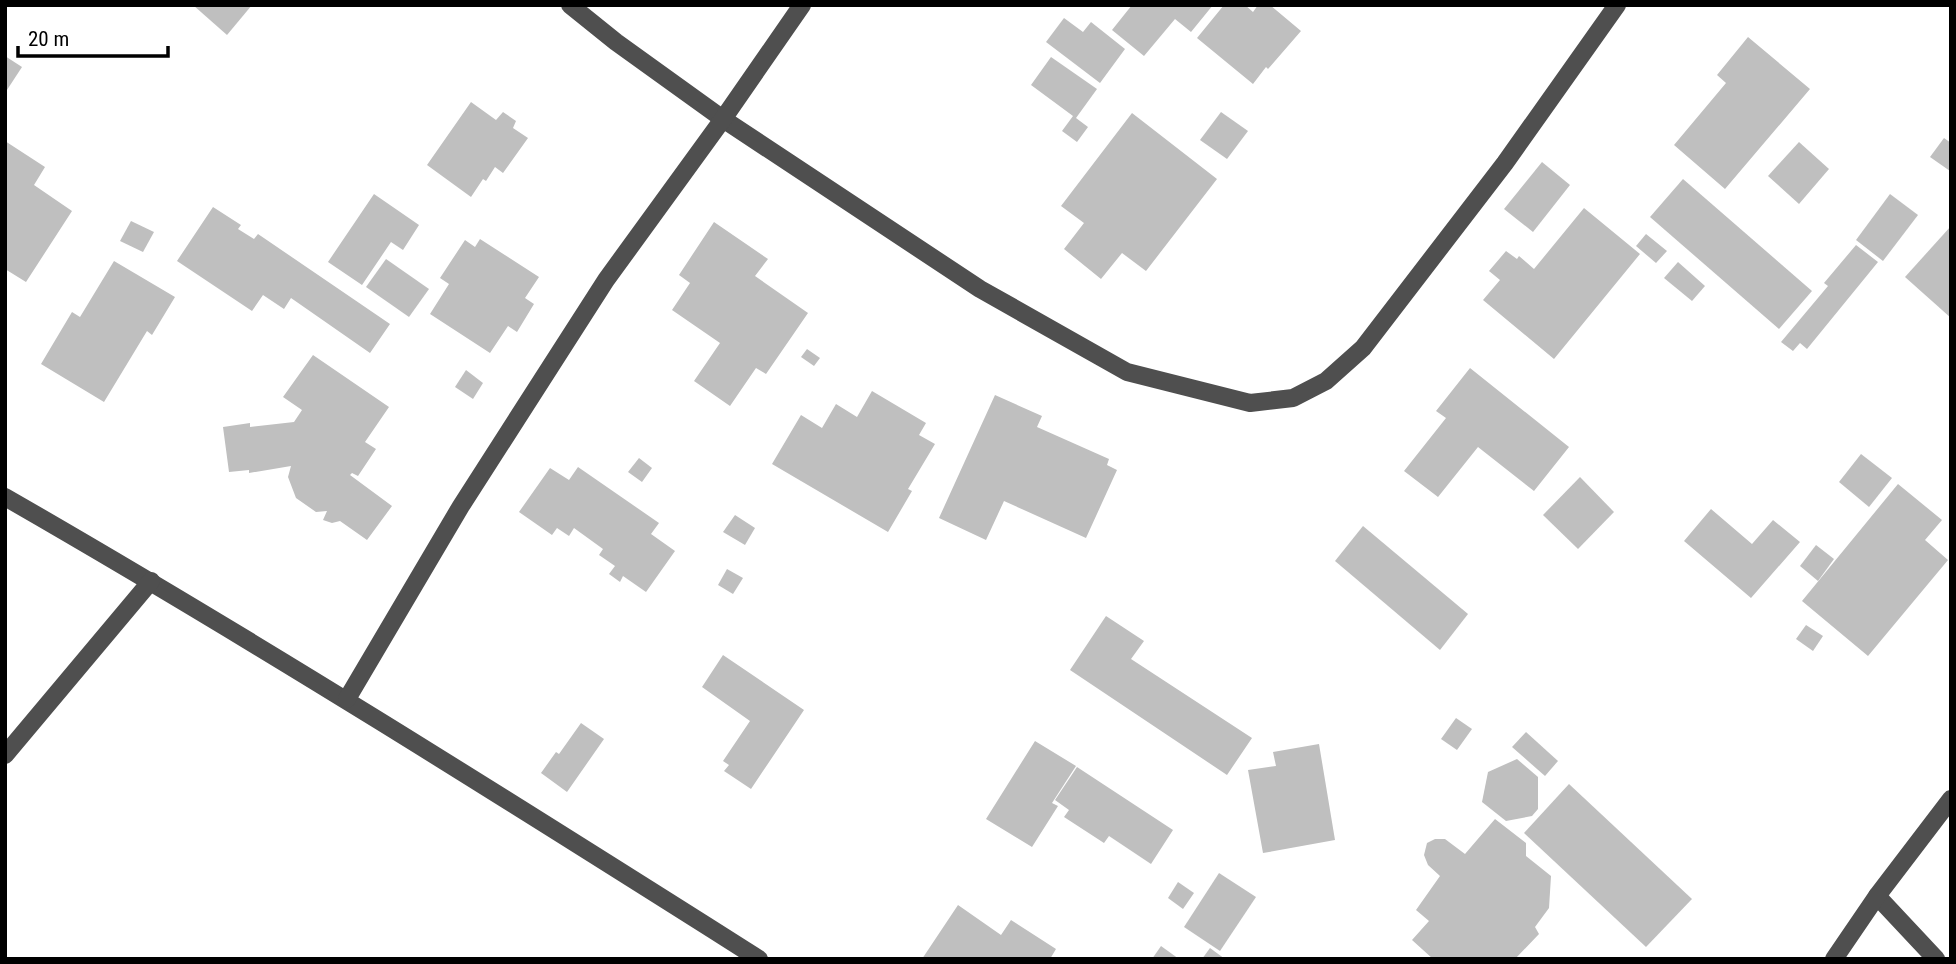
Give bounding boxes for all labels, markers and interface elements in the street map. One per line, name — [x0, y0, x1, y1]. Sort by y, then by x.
scale bar — [18, 14, 168, 58]
text: 20 m — [28, 27, 69, 51]

